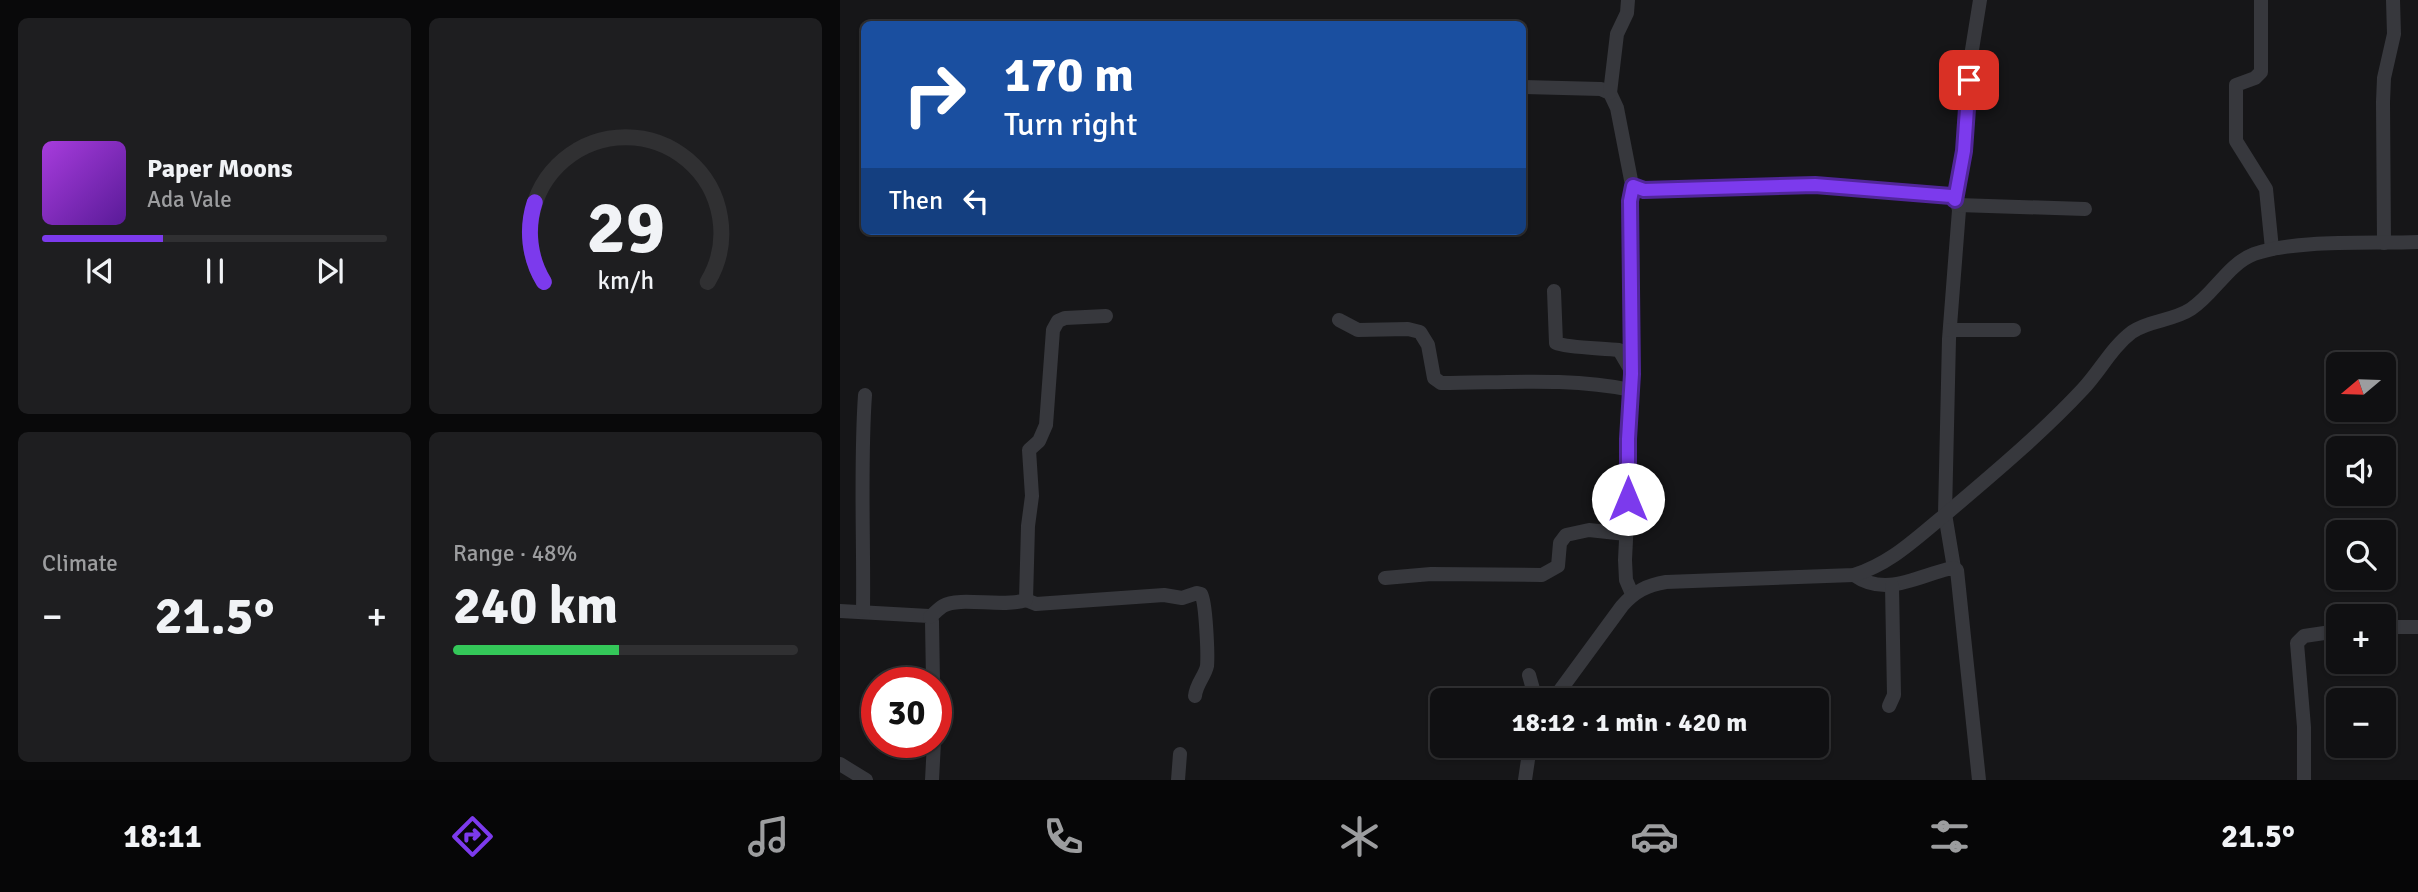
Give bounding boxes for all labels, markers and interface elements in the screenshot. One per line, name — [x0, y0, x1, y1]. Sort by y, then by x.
text: 170 m — [1004, 45, 1134, 105]
icon: right — [889, 49, 980, 140]
pin — [1939, 50, 1999, 110]
icon: arrive — [1950, 61, 1988, 99]
text: Turn right — [1004, 105, 1137, 144]
text: Paper Moons — [147, 153, 293, 185]
icon: left — [957, 182, 995, 220]
text: 29 — [586, 184, 665, 273]
text: Ada Vale — [147, 185, 232, 214]
text: Then — [889, 185, 943, 217]
icon: previous — [81, 252, 119, 290]
icon: pause — [196, 252, 234, 290]
icon: next — [311, 252, 349, 290]
text: km/h — [597, 265, 654, 296]
north arrow — [2326, 352, 2396, 422]
map controls — [2326, 352, 2396, 758]
button: sound — [2326, 436, 2396, 506]
position arrow — [1591, 462, 1665, 536]
button: search — [2326, 520, 2396, 590]
text: Range · 48% — [453, 539, 577, 568]
text: Climate — [42, 549, 118, 578]
text: 240 km — [453, 574, 618, 638]
text: 21.5° — [155, 584, 274, 648]
text: − — [42, 593, 63, 640]
text: + — [366, 593, 387, 640]
button: + — [2326, 604, 2396, 674]
speed limit sign: 30 — [861, 667, 952, 758]
button: − — [2326, 688, 2396, 758]
text: 18:12 · 1 min · 420 m — [1512, 707, 1747, 739]
icon: directions — [448, 812, 497, 861]
icon: music — [744, 812, 793, 861]
icon: phone — [1039, 812, 1088, 861]
icon: climate — [1335, 812, 1384, 861]
icon: car — [1630, 812, 1679, 861]
icon: filters — [1925, 812, 1974, 861]
text: 18:11 — [123, 817, 202, 856]
text: 21.5° — [2221, 817, 2295, 856]

